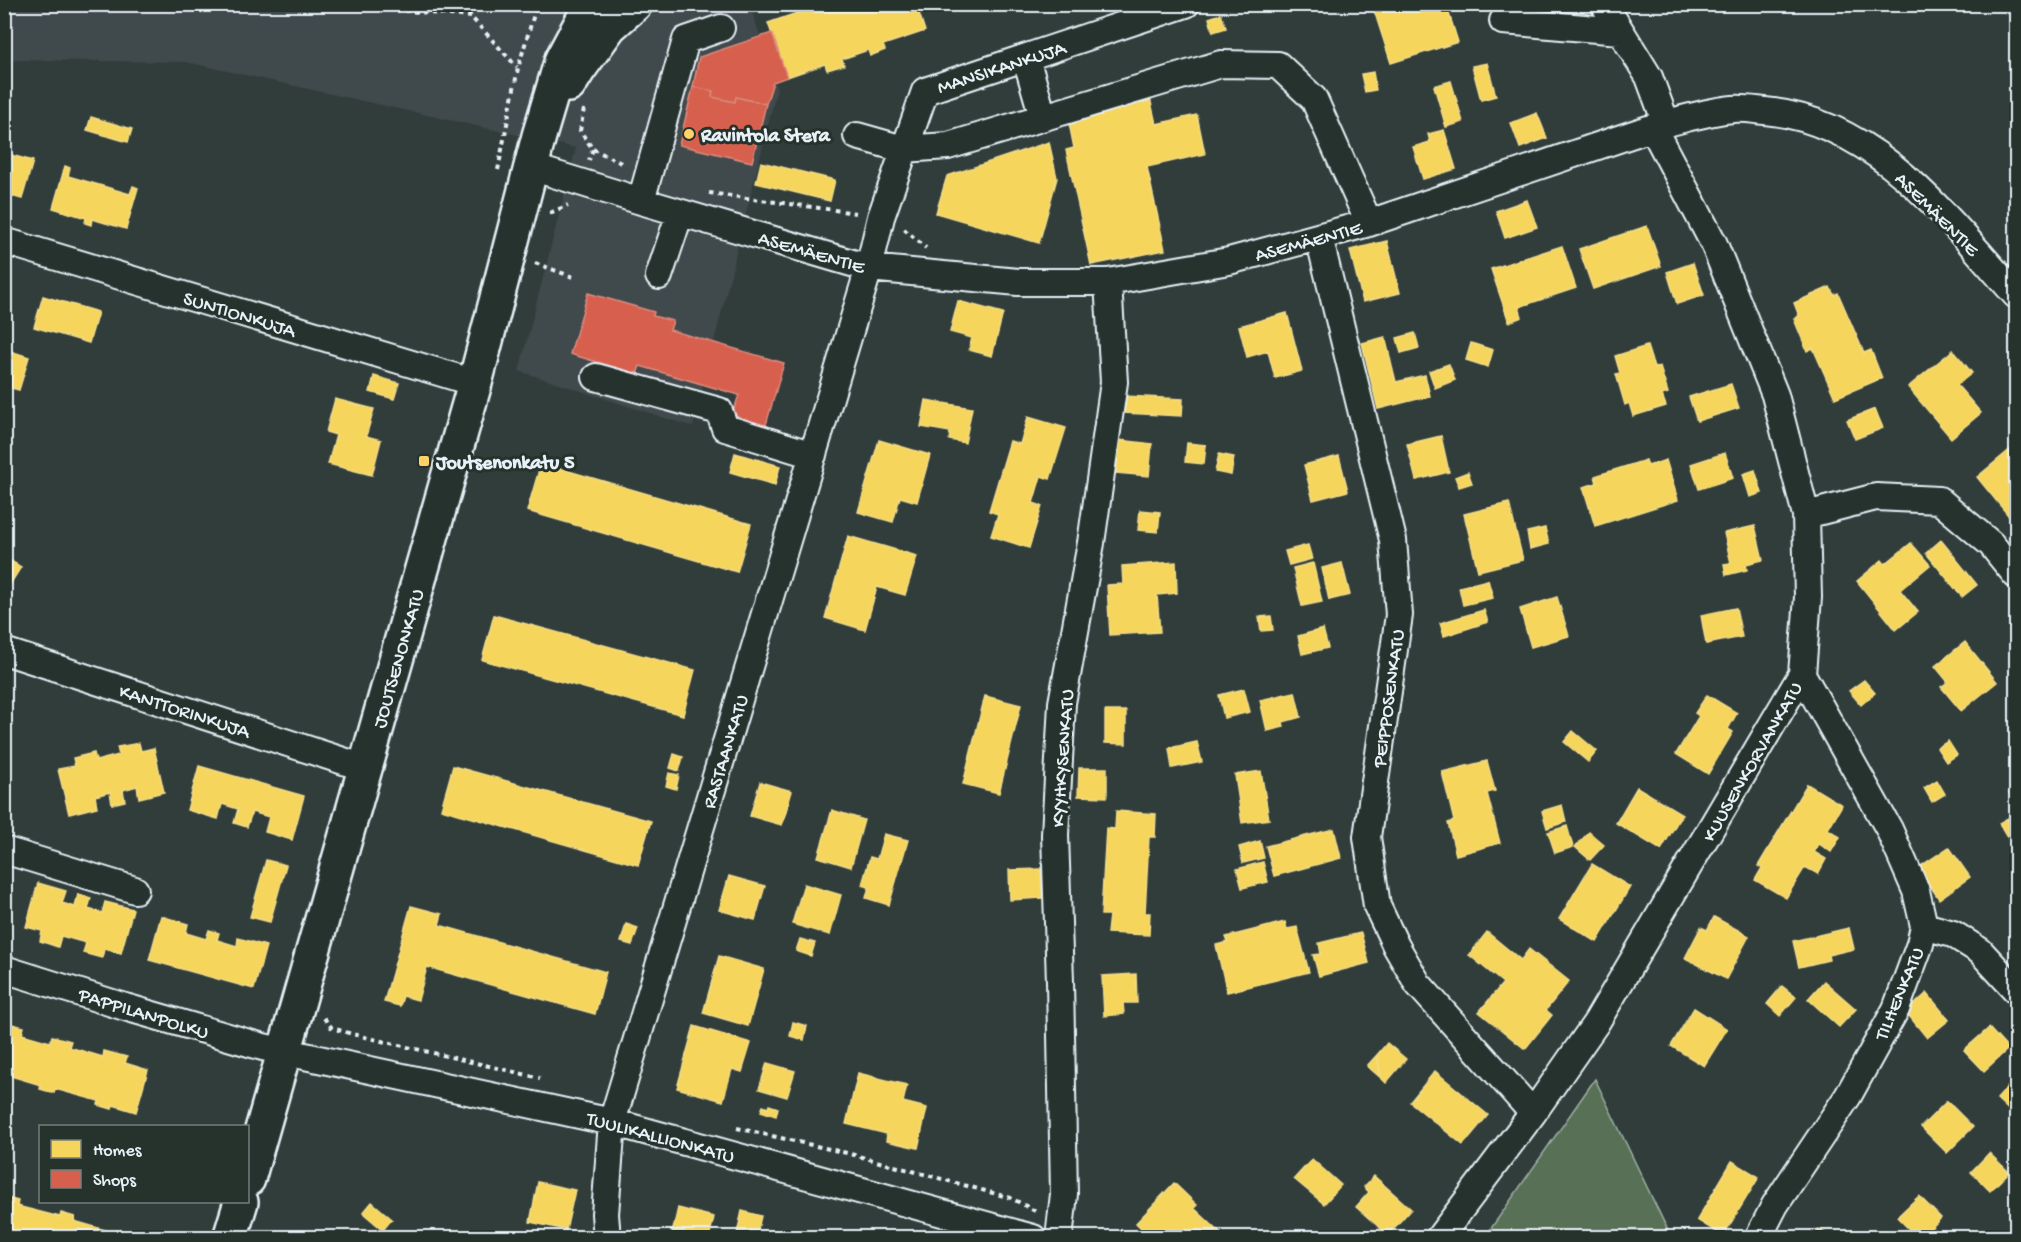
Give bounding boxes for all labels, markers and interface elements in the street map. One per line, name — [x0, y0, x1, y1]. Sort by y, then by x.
street label: MANSIKANKUJA — [935, 37, 1070, 101]
place label: Ravintola Stera — [700, 126, 831, 149]
marker: Ravintola Stera — [682, 127, 696, 141]
street label: ASEMÄENTIE — [1889, 169, 1984, 263]
street label: ASEMÄENTIE — [1253, 218, 1366, 269]
street label: ASEMÄENTIE — [755, 228, 868, 281]
street label: SUNTIONKUJA — [180, 288, 299, 345]
place label: Joutsenonkatu 5 — [435, 453, 575, 476]
marker: Joutsenonkatu 5 — [417, 454, 431, 468]
street label: JOUTSENONKATU — [369, 587, 431, 731]
street label: PEIPPOSENKATU — [1369, 628, 1412, 770]
street label: KUUSENKORVANKATU — [1699, 679, 1809, 847]
street label: KANTTORINKUJA — [115, 681, 254, 746]
street label: KYYHKYSENKATU — [1048, 689, 1081, 828]
street label: RASTAANKATU — [699, 692, 756, 812]
street label: TILHENKATU — [1871, 944, 1931, 1045]
street label: PAPPILANPOLKU — [74, 984, 211, 1046]
street label: TUULIKALLIONKATU — [583, 1108, 737, 1170]
legend — [39, 1125, 249, 1203]
text: Homes — [93, 1141, 143, 1162]
text: Shops — [93, 1171, 137, 1192]

